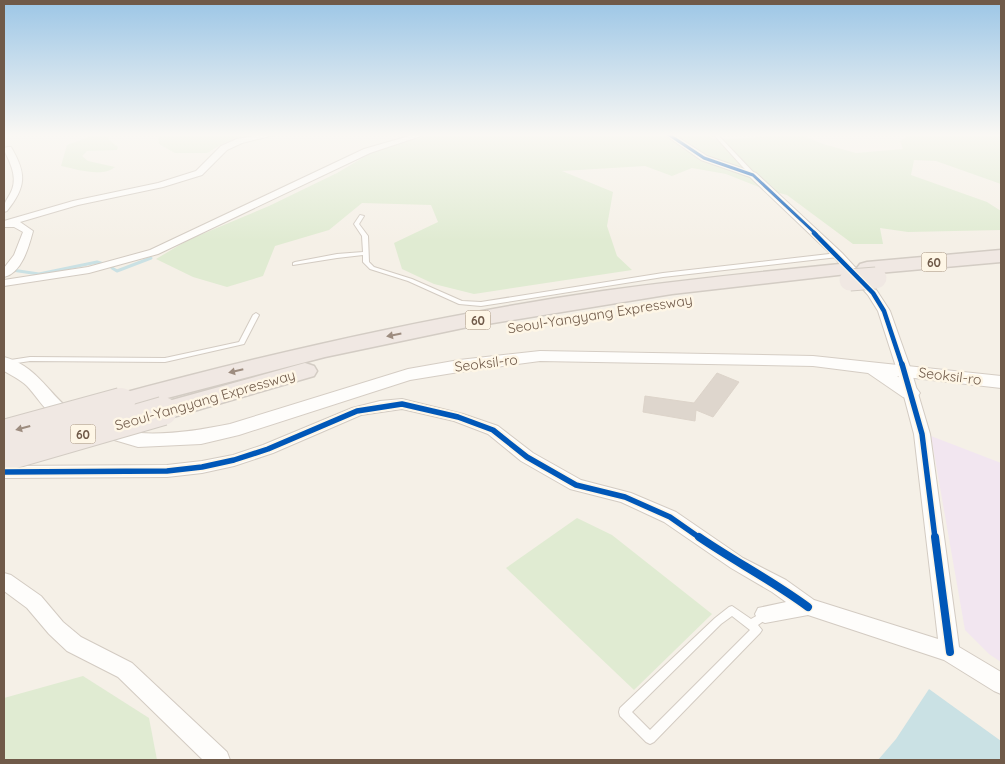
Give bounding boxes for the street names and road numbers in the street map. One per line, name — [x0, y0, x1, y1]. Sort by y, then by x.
road number: 60 — [922, 252, 946, 272]
street label: Seoul-Yangyang Expressway — [506, 290, 694, 338]
road number: 60 — [466, 310, 490, 330]
street label: Seoksil-ro — [453, 350, 519, 376]
street label: Seoksil-ro — [917, 363, 983, 389]
street label: Seoul-Yangyang Expressway — [113, 366, 297, 434]
road number: 60 — [70, 424, 96, 444]

